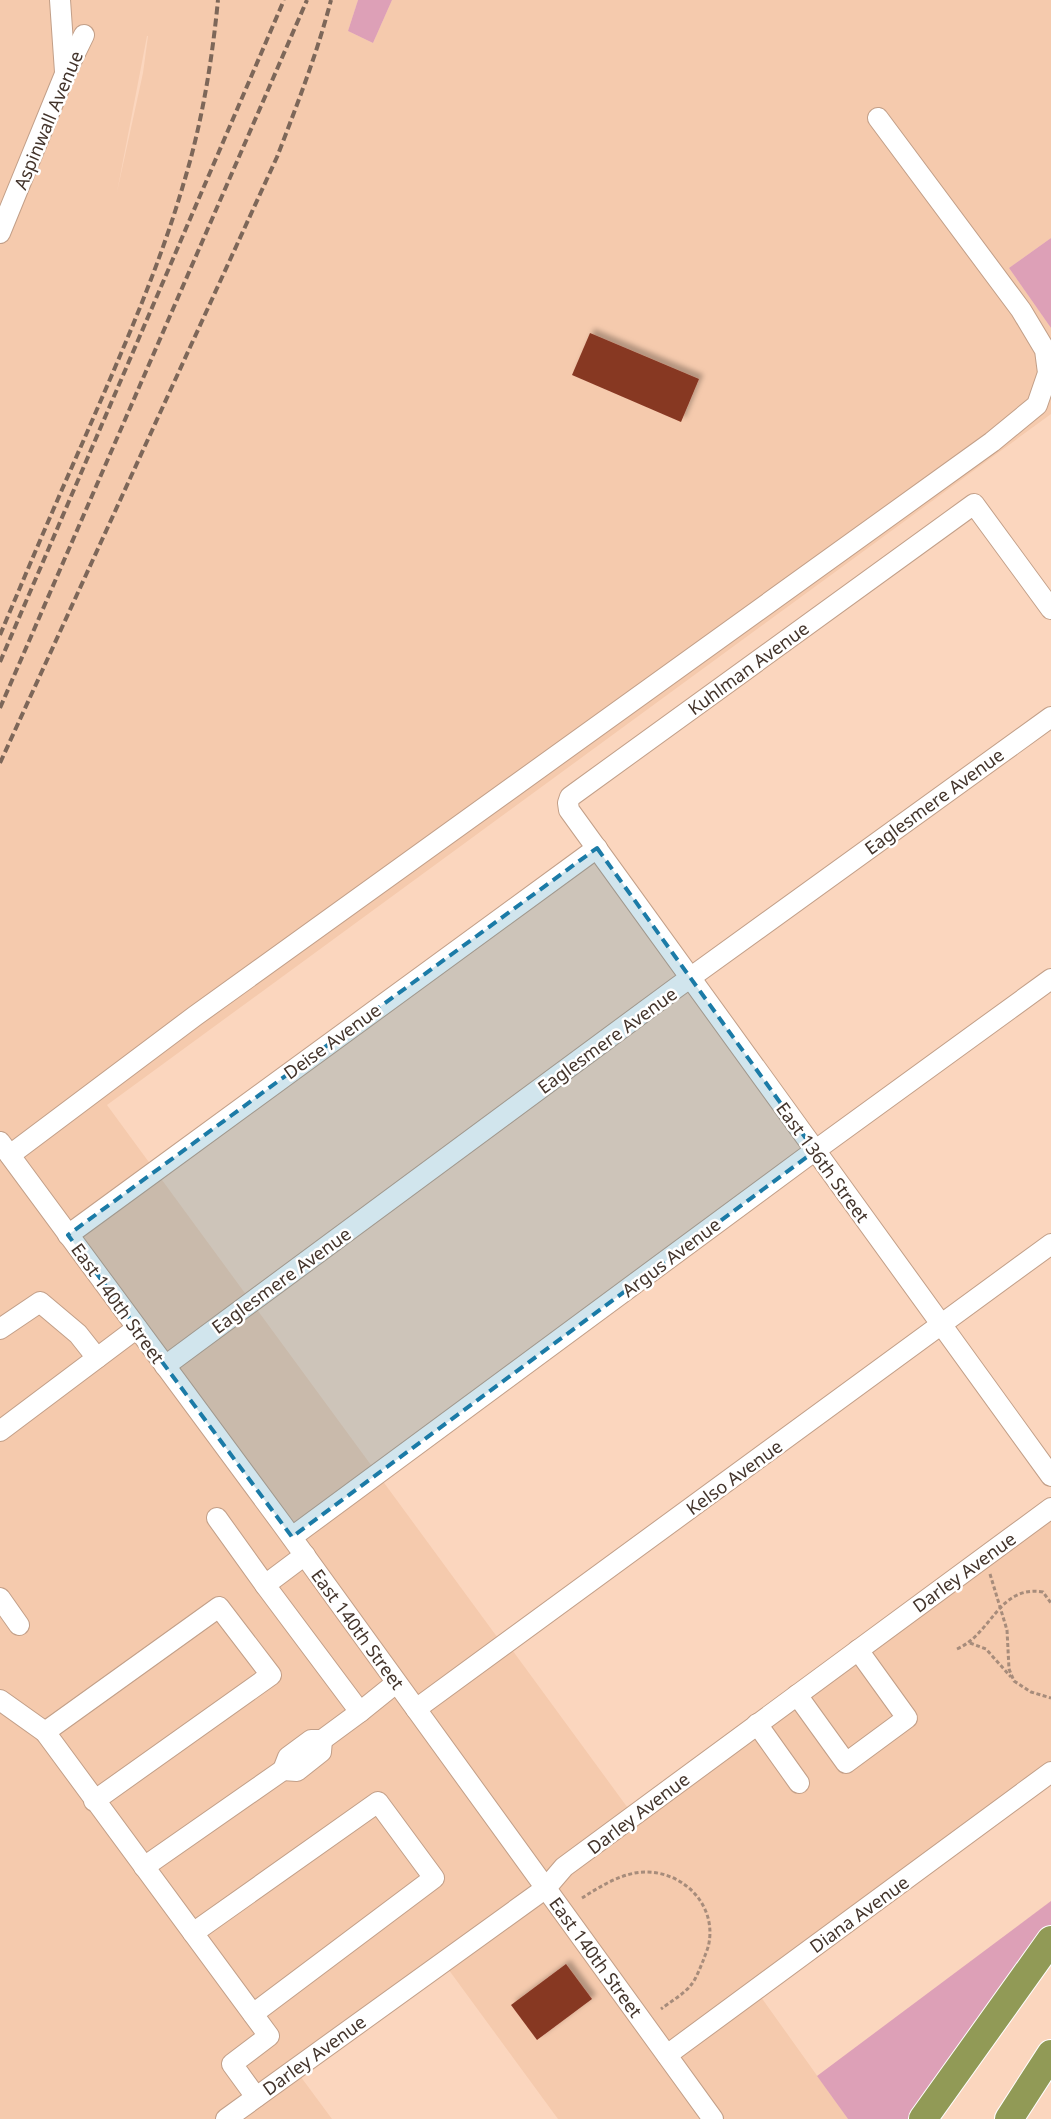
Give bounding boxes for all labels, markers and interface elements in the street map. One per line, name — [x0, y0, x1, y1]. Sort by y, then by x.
street label: Aspinwall Avenue — [8, 47, 88, 193]
street label: Kuhlman Avenue — [683, 616, 813, 720]
street label: Eaglesmere Avenue — [860, 742, 1008, 860]
street label: Eaglesmere Avenue — [533, 981, 681, 1099]
street label: Deise Avenue — [279, 998, 385, 1084]
street label: East 136th Street — [771, 1097, 875, 1227]
street label: Argus Avenue — [617, 1212, 725, 1302]
street label: Eaglesmere Avenue — [207, 1221, 355, 1339]
street label: East 140th Street — [66, 1238, 170, 1368]
street label: Kelso Avenue — [681, 1434, 787, 1520]
street label: Darley Avenue — [908, 1526, 1020, 1618]
street label: East 140th Street — [306, 1564, 410, 1694]
street label: Darley Avenue — [582, 1767, 694, 1859]
street label: Diana Avenue — [805, 1870, 913, 1958]
street label: East 140th Street — [544, 1892, 648, 2022]
street label: Darley Avenue — [258, 2009, 370, 2101]

